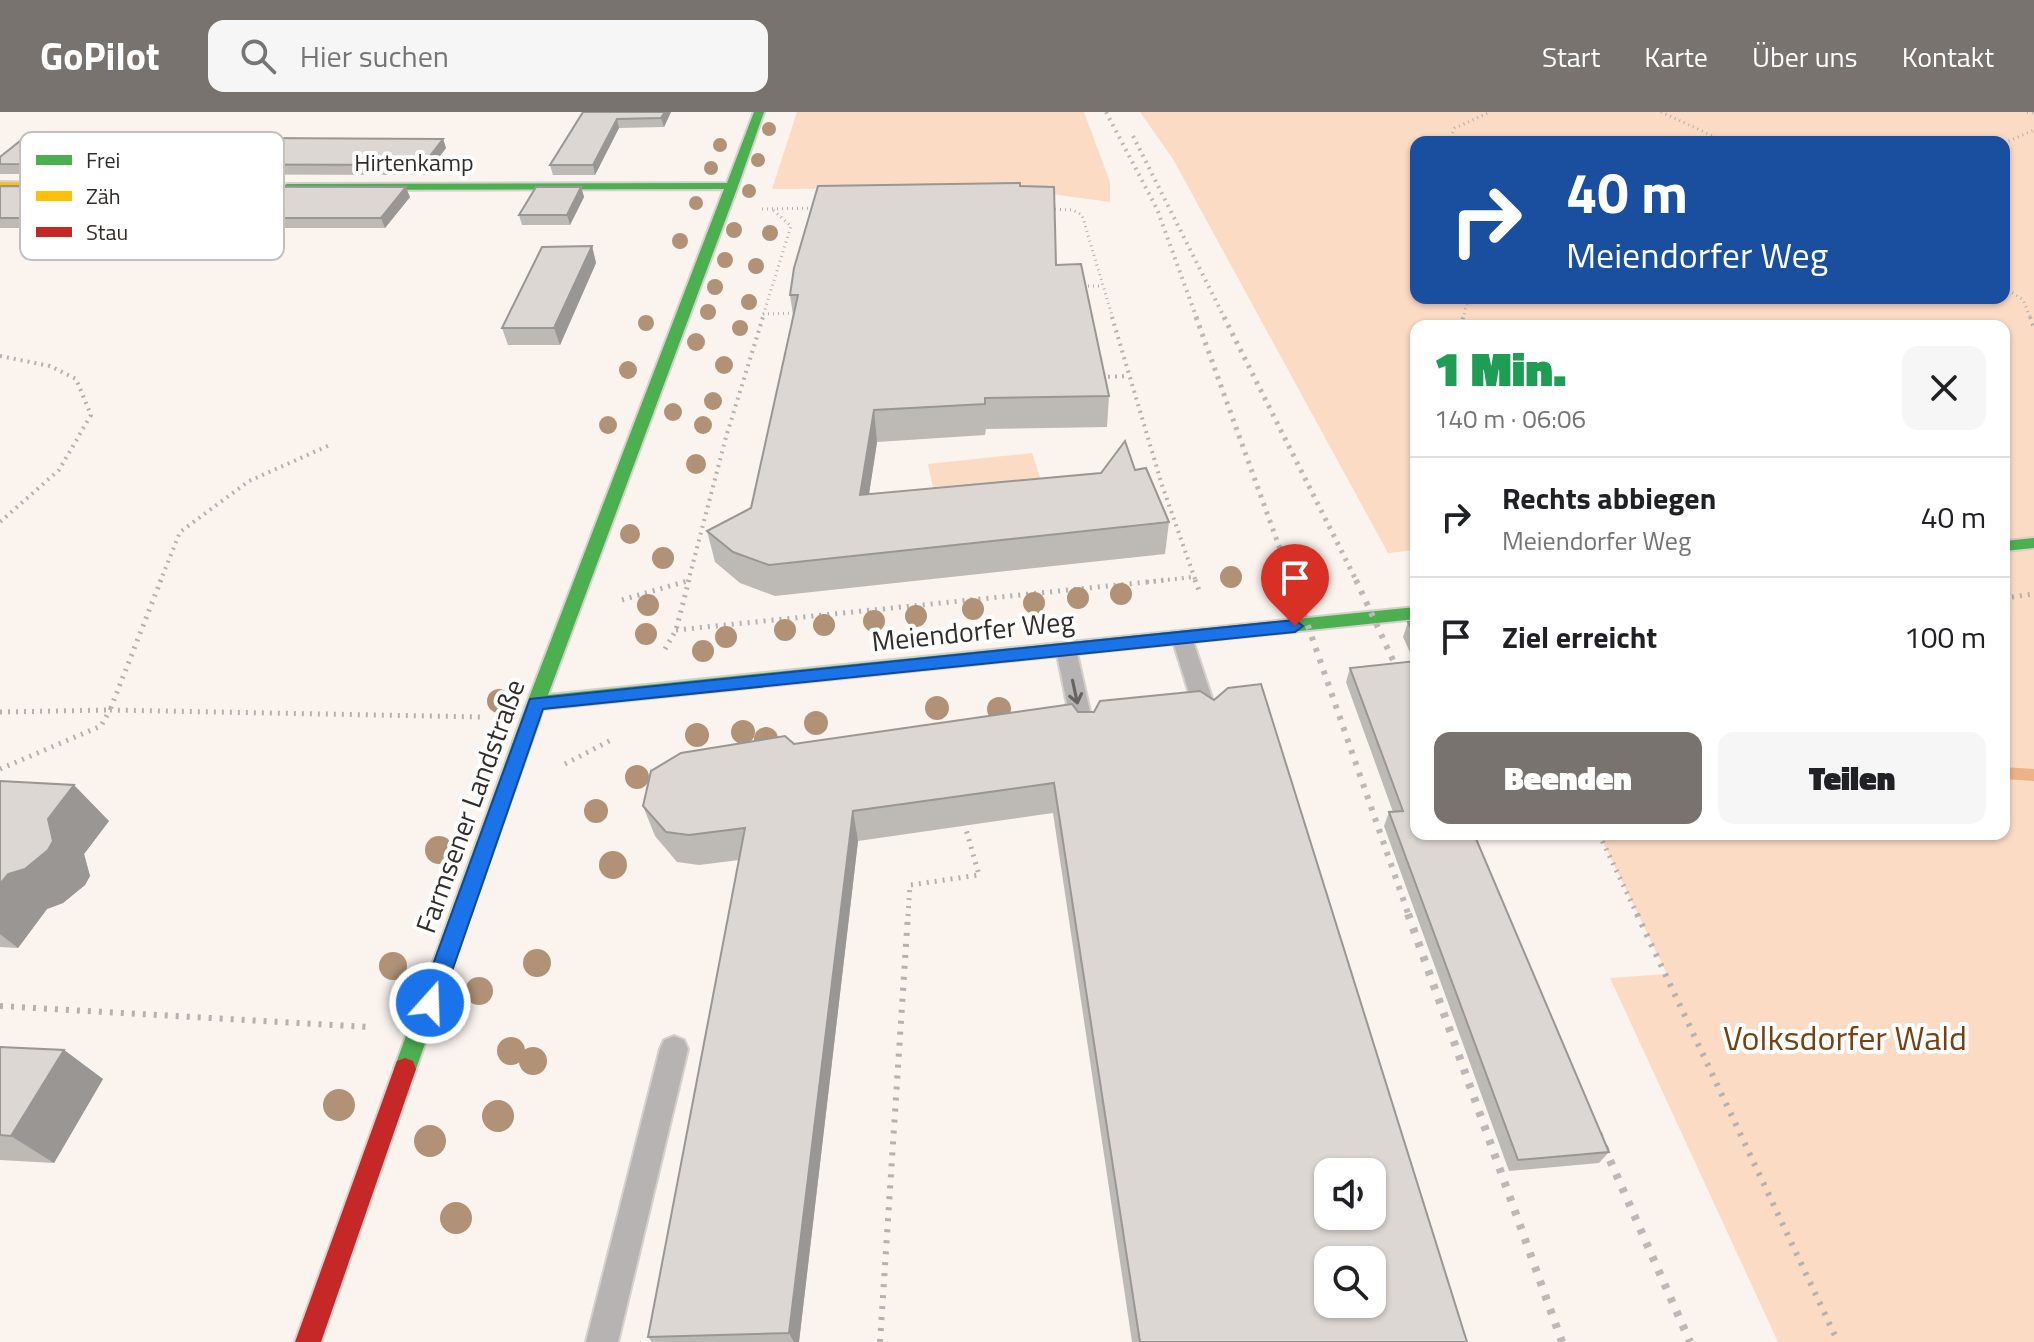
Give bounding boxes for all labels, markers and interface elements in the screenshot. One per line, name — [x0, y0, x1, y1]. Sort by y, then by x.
search box — [208, 20, 768, 92]
text: GoPilot — [40, 27, 160, 85]
text: Hier suchen — [300, 33, 449, 79]
icon: search — [236, 34, 280, 78]
text: Start — [1542, 35, 1600, 78]
text: Karte — [1644, 35, 1708, 78]
text: Über uns — [1752, 35, 1858, 78]
text: Kontakt — [1902, 35, 1994, 78]
legend — [20, 132, 284, 260]
text: Frei — [86, 143, 120, 177]
street label: Hirtenkamp — [354, 144, 474, 180]
text: 40 m — [1566, 150, 1688, 235]
icon: right — [1434, 168, 1538, 272]
text: Zäh — [86, 179, 121, 213]
text: Stau — [86, 215, 128, 249]
text: Meiendorfer Weg — [1566, 227, 1828, 282]
text: 1 Min. — [1434, 332, 1566, 405]
button: close — [1902, 346, 1986, 430]
text: 140 m · 06:06 — [1434, 399, 1586, 438]
text: Rechts abbiegen — [1502, 475, 1716, 521]
text: 40 m — [1921, 494, 1986, 540]
icon: right — [1434, 495, 1478, 539]
text: Meiendorfer Weg — [1502, 521, 1691, 560]
pin — [1261, 544, 1329, 626]
icon: arrive — [1273, 556, 1317, 600]
street label: Meiendorfer Weg — [869, 598, 1077, 663]
text: Ziel erreicht — [1502, 614, 1657, 660]
text: 100 m — [1904, 614, 1986, 660]
icon: arrive — [1434, 615, 1478, 659]
street label: Farmsener Landstraße — [404, 673, 535, 939]
one-way arrow — [1068, 678, 1083, 704]
button: Beenden — [1434, 732, 1702, 824]
button: Teilen — [1718, 732, 1986, 824]
position arrow — [388, 961, 472, 1045]
park label: Volksdorfer Wald — [1723, 1011, 1967, 1063]
map controls — [1314, 1158, 1386, 1318]
button: sound — [1314, 1158, 1386, 1230]
button: search — [1314, 1246, 1386, 1318]

